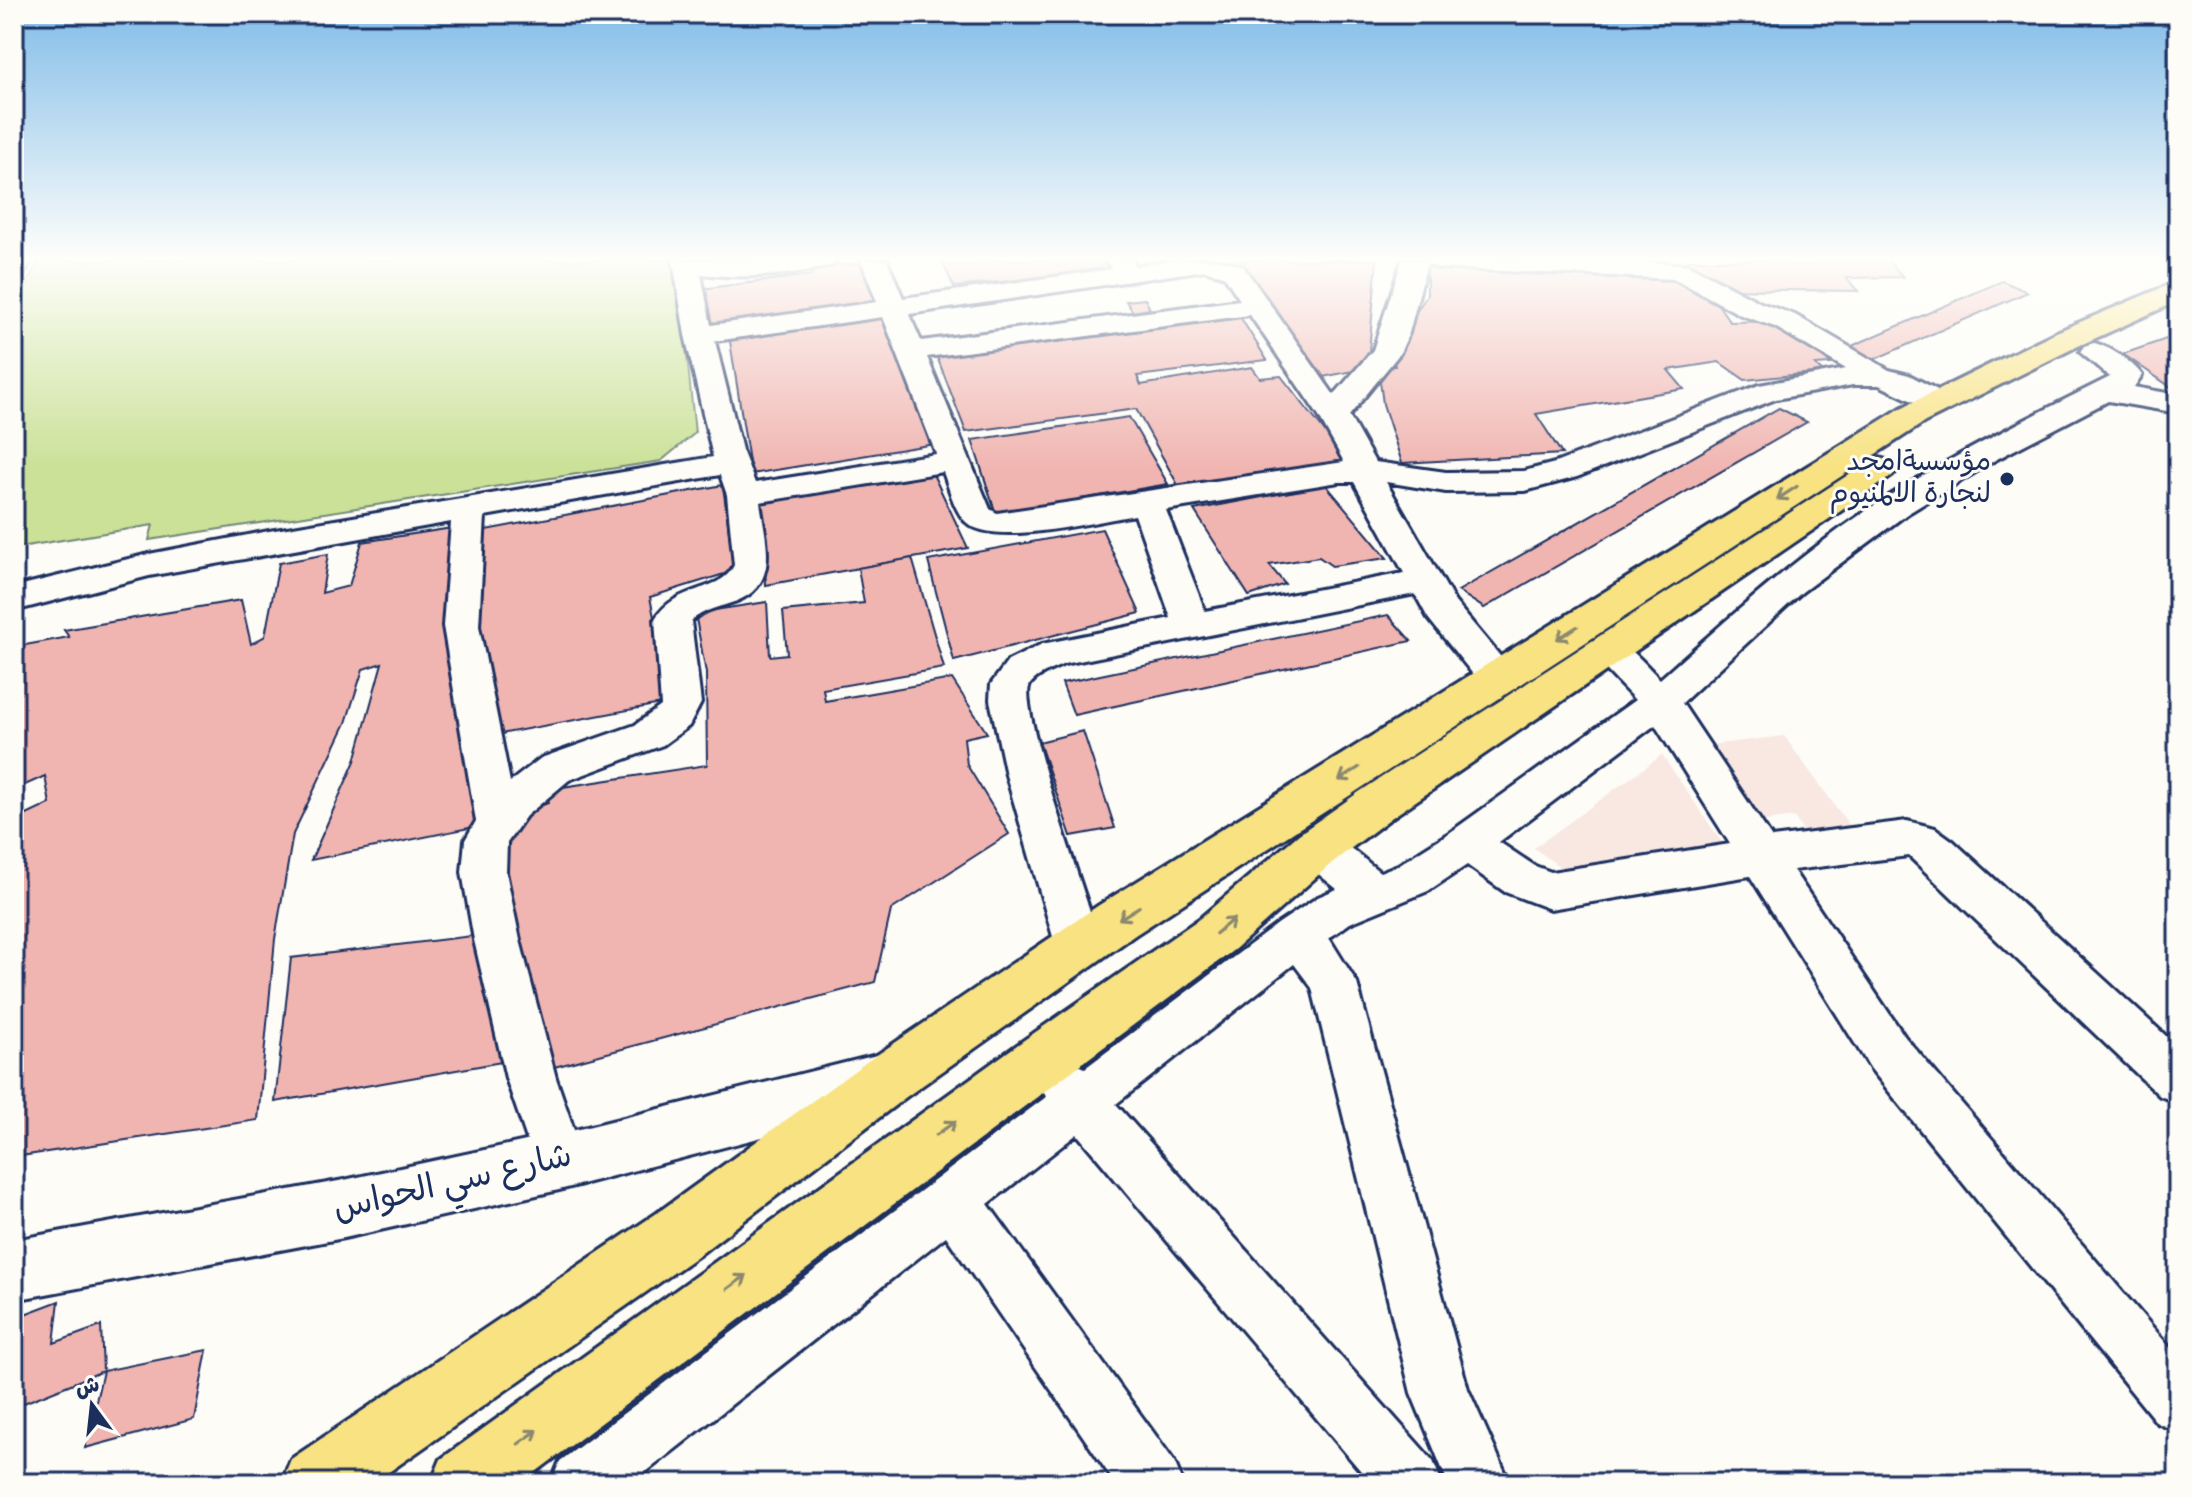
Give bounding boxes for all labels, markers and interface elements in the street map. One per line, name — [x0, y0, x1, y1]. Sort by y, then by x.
place label: مؤسسةامجد لنجارة الالمنيوم — [1829, 443, 1991, 516]
marker: مؤسسةامجد لنجارة الالمنيوم — [1998, 470, 2016, 488]
one-way arrow — [1776, 485, 1798, 502]
one-way arrow — [1557, 625, 1579, 642]
one-way arrow — [1338, 765, 1360, 782]
one-way arrow — [1118, 905, 1141, 921]
one-way arrow — [1214, 918, 1235, 936]
one-way arrow — [935, 1120, 957, 1137]
street label: شارع سي الحواس — [329, 1132, 577, 1237]
one-way arrow — [725, 1274, 747, 1290]
north arrow — [52, 1365, 132, 1445]
text: ش — [72, 1370, 103, 1407]
one-way arrow — [517, 1429, 538, 1446]

